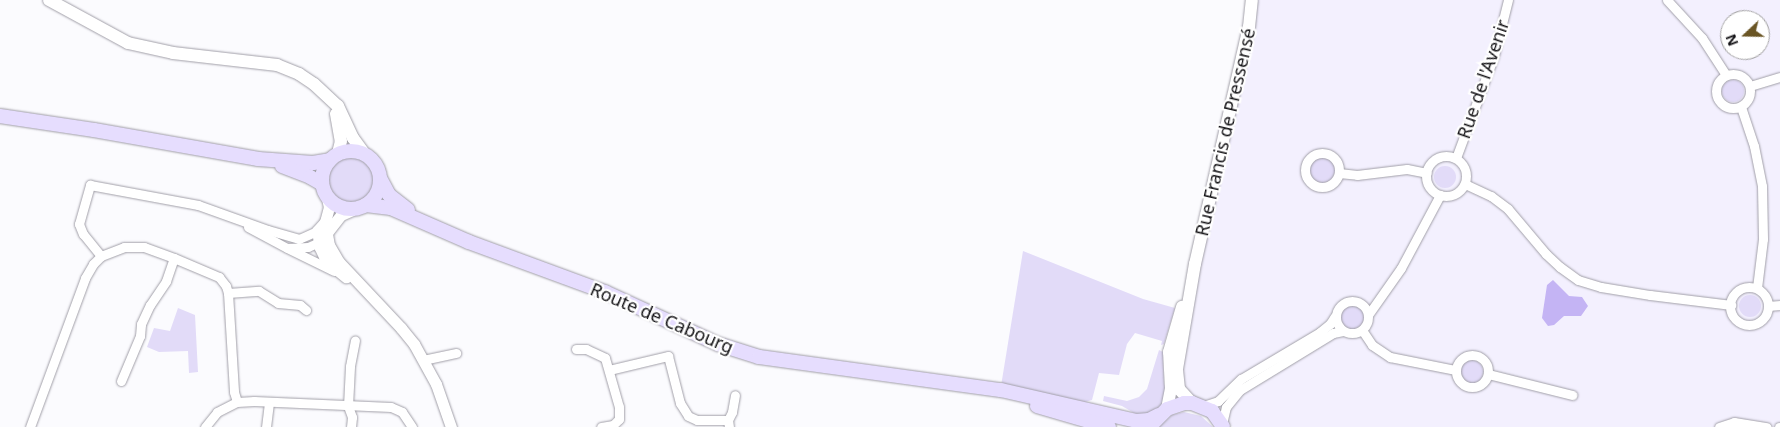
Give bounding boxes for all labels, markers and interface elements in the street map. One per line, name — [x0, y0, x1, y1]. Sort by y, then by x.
north arrow — [1720, 10, 1770, 60]
street label: Rue de l'Avenir — [1453, 17, 1513, 141]
street label: Rue Francis de Pressensé — [1191, 26, 1259, 238]
text: N — [1721, 31, 1742, 49]
street label: Route de Cabourg — [587, 278, 737, 358]

